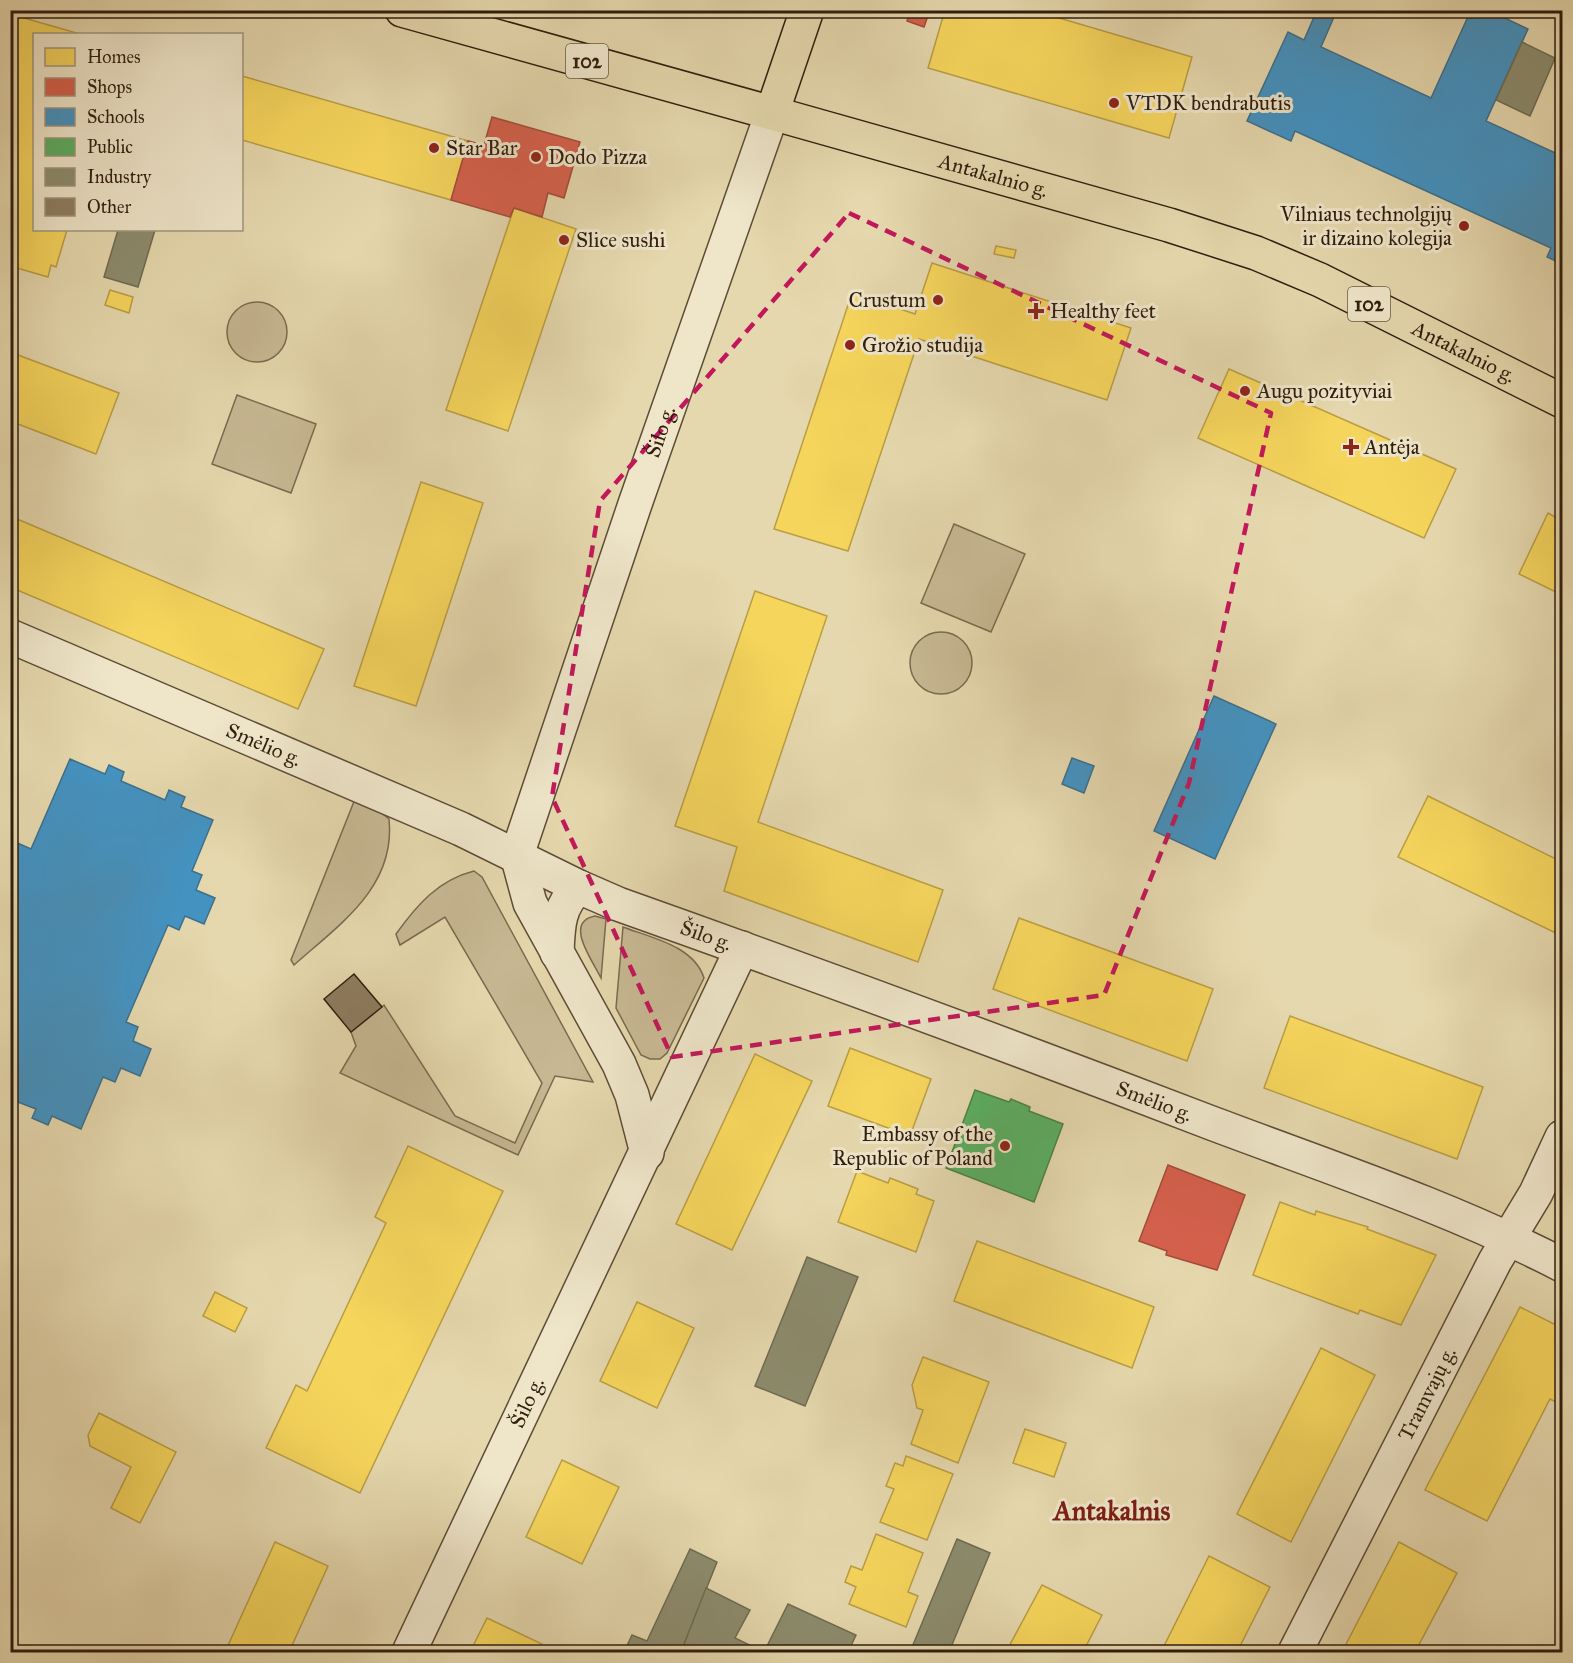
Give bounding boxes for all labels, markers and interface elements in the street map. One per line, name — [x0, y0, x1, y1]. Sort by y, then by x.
legend — [33, 33, 243, 231]
road number: 102 — [566, 44, 608, 78]
text: Homes — [87, 46, 141, 68]
text: Shops — [87, 76, 132, 98]
place label: VTDK bendrabutis — [1125, 90, 1291, 116]
marker: VTDK bendrabutis — [1107, 96, 1121, 110]
text: Schools — [87, 106, 145, 128]
place label: Star Bar — [446, 135, 518, 161]
text: Public — [87, 136, 133, 158]
marker: Star Bar — [427, 141, 441, 155]
place label: Dodo Pizza — [548, 144, 647, 170]
street label: Antakalnio g. — [935, 147, 1051, 203]
marker: Dodo Pizza — [529, 150, 543, 164]
text: Industry — [87, 166, 152, 188]
text: Other — [87, 196, 132, 218]
place label: Vilniaus technolgijų ir dizaino kolegija — [1279, 201, 1452, 251]
marker: Vilniaus technolgijų ir dizaino kolegija — [1457, 219, 1471, 233]
place label: Slice sushi — [576, 227, 666, 253]
marker: Slice sushi — [557, 233, 571, 247]
place label: Crustum — [849, 287, 926, 313]
road number: 102 — [1348, 287, 1390, 321]
marker: Crustum — [931, 293, 945, 307]
place label: Healthy feet — [1050, 298, 1157, 324]
marker: Healthy feet — [1027, 302, 1045, 320]
street label: Antakalnio g. — [1407, 315, 1520, 389]
place label: Grožio studija — [862, 332, 983, 358]
marker: Grožio studija — [843, 338, 857, 352]
place label: Augu pozityviai — [1256, 378, 1393, 404]
marker: Augu pozityviai — [1238, 384, 1252, 398]
street label: Šilo g. — [639, 403, 681, 461]
place label: Antėja — [1363, 434, 1420, 460]
marker: Antėja — [1342, 438, 1360, 456]
street label: Smėlio g. — [222, 717, 305, 772]
street label: Šilo g. — [677, 914, 735, 957]
street label: Smėlio g. — [1113, 1075, 1196, 1127]
place label: Embassy of the Republic of Poland — [832, 1121, 993, 1171]
marker: Embassy of the Republic of Poland — [998, 1139, 1012, 1153]
street label: Tramvajų g. — [1392, 1343, 1462, 1445]
street label: Šilo g. — [504, 1373, 550, 1432]
district label: Antakalnis — [1052, 1494, 1171, 1527]

